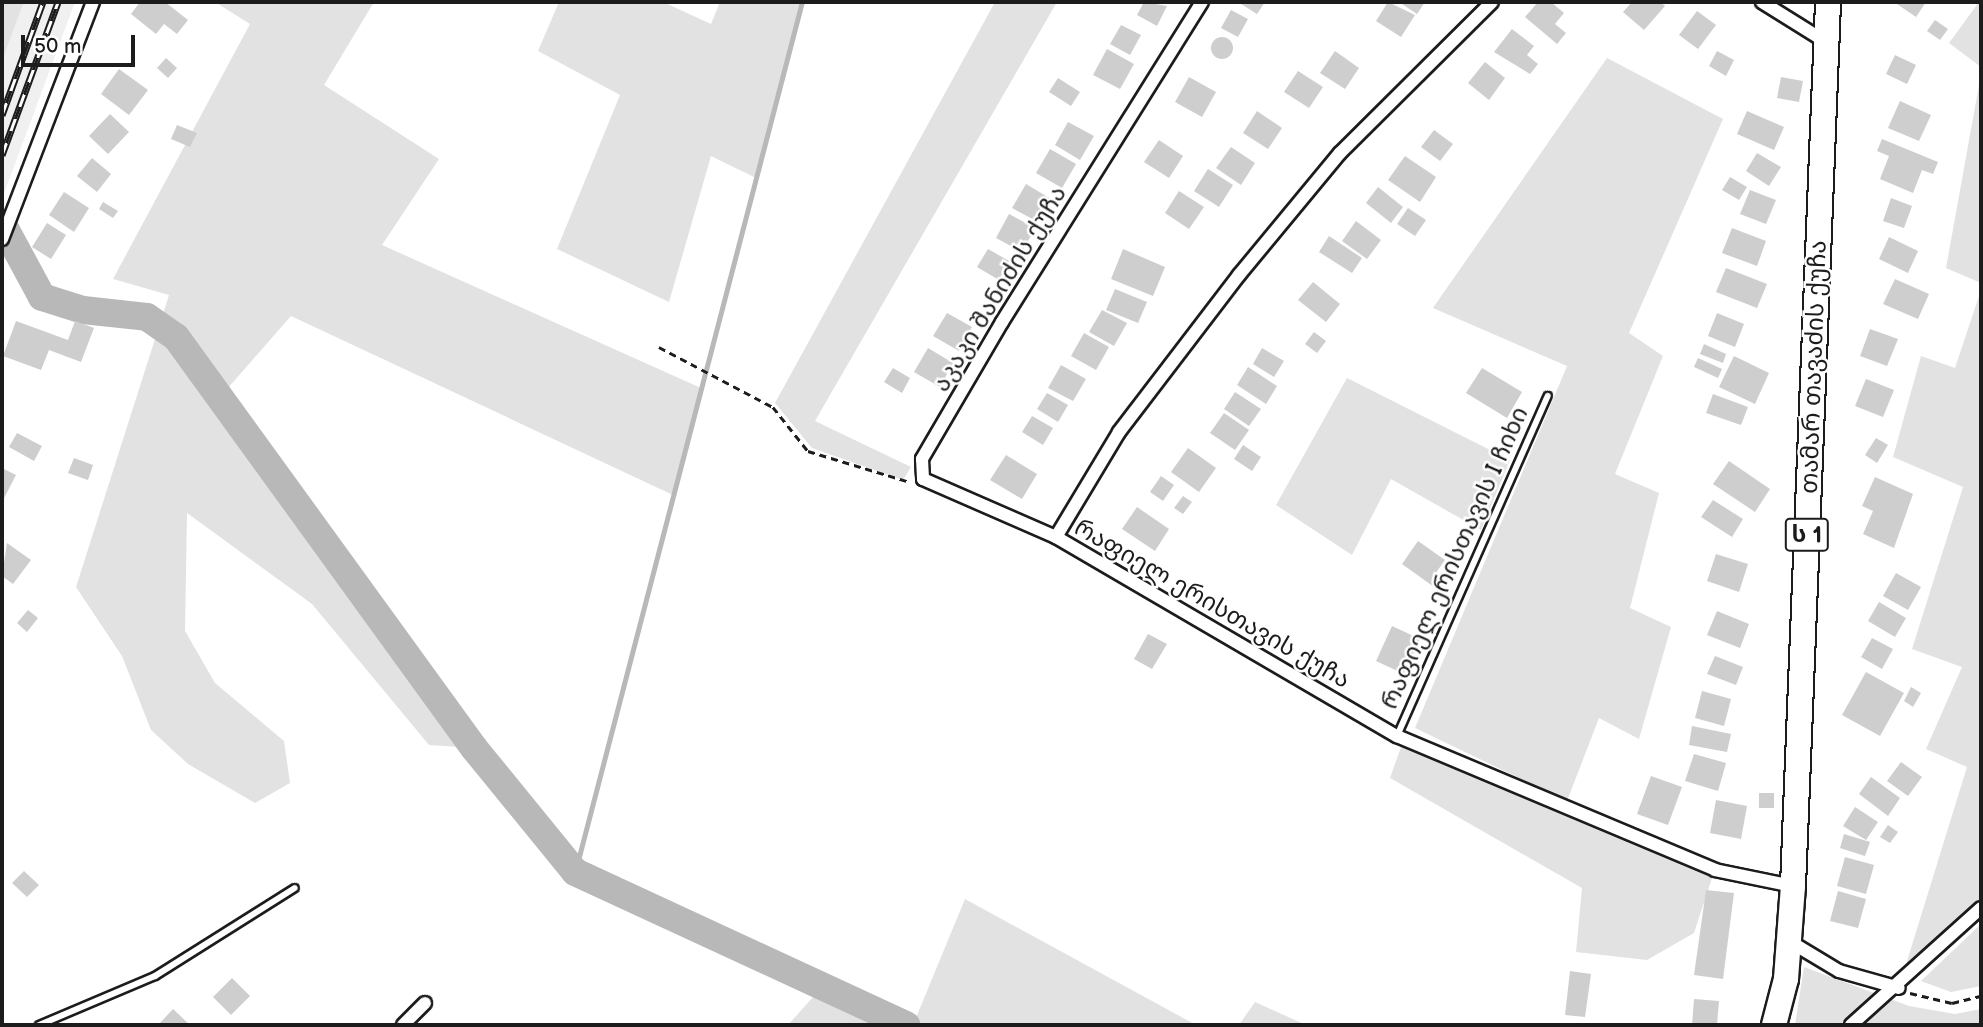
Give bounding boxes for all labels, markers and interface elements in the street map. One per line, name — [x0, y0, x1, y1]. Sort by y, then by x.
scale bar — [24, 21, 138, 65]
text: 50 m — [34, 34, 81, 59]
street label: აკაკი შანიძის ქუჩა — [927, 181, 1073, 397]
street label: თამარ თავაძის ქუჩა — [1795, 240, 1833, 494]
street label: რაფიელ ერისთავის I ჩიხი — [1375, 403, 1535, 713]
street label: რაფიელ ერისთავის ქუჩა — [1069, 513, 1355, 695]
road number: ს 1 — [1784, 516, 1830, 554]

